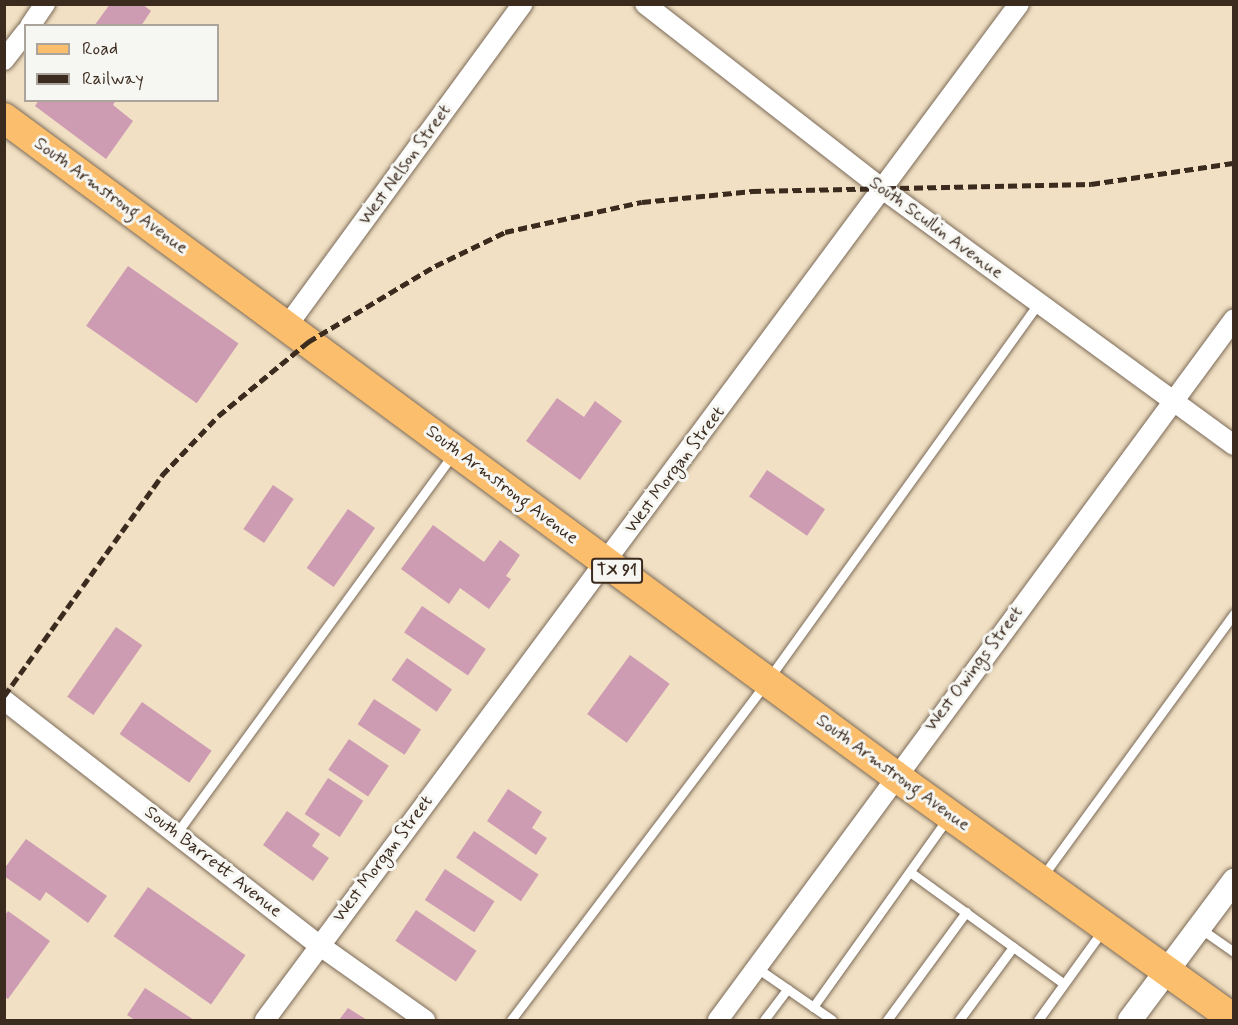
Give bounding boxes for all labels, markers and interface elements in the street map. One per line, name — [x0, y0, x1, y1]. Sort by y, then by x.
legend — [24, 24, 219, 102]
text: Road — [82, 37, 118, 61]
text: Railway — [82, 67, 144, 91]
street label: West Nelson Street — [353, 99, 457, 231]
street label: South Armstrong Avenue — [29, 133, 193, 259]
street label: South Scullin Avenue — [867, 174, 1005, 282]
street label: West Morgan Street — [620, 401, 730, 539]
street label: South Armstrong Avenue — [421, 420, 583, 550]
road number: TX 91 — [590, 558, 644, 584]
street label: West Owings Street — [919, 601, 1029, 737]
street label: South Armstrong Avenue — [811, 710, 975, 836]
street label: West Morgan Street — [328, 790, 438, 928]
street label: South Barrett Avenue — [140, 802, 286, 922]

